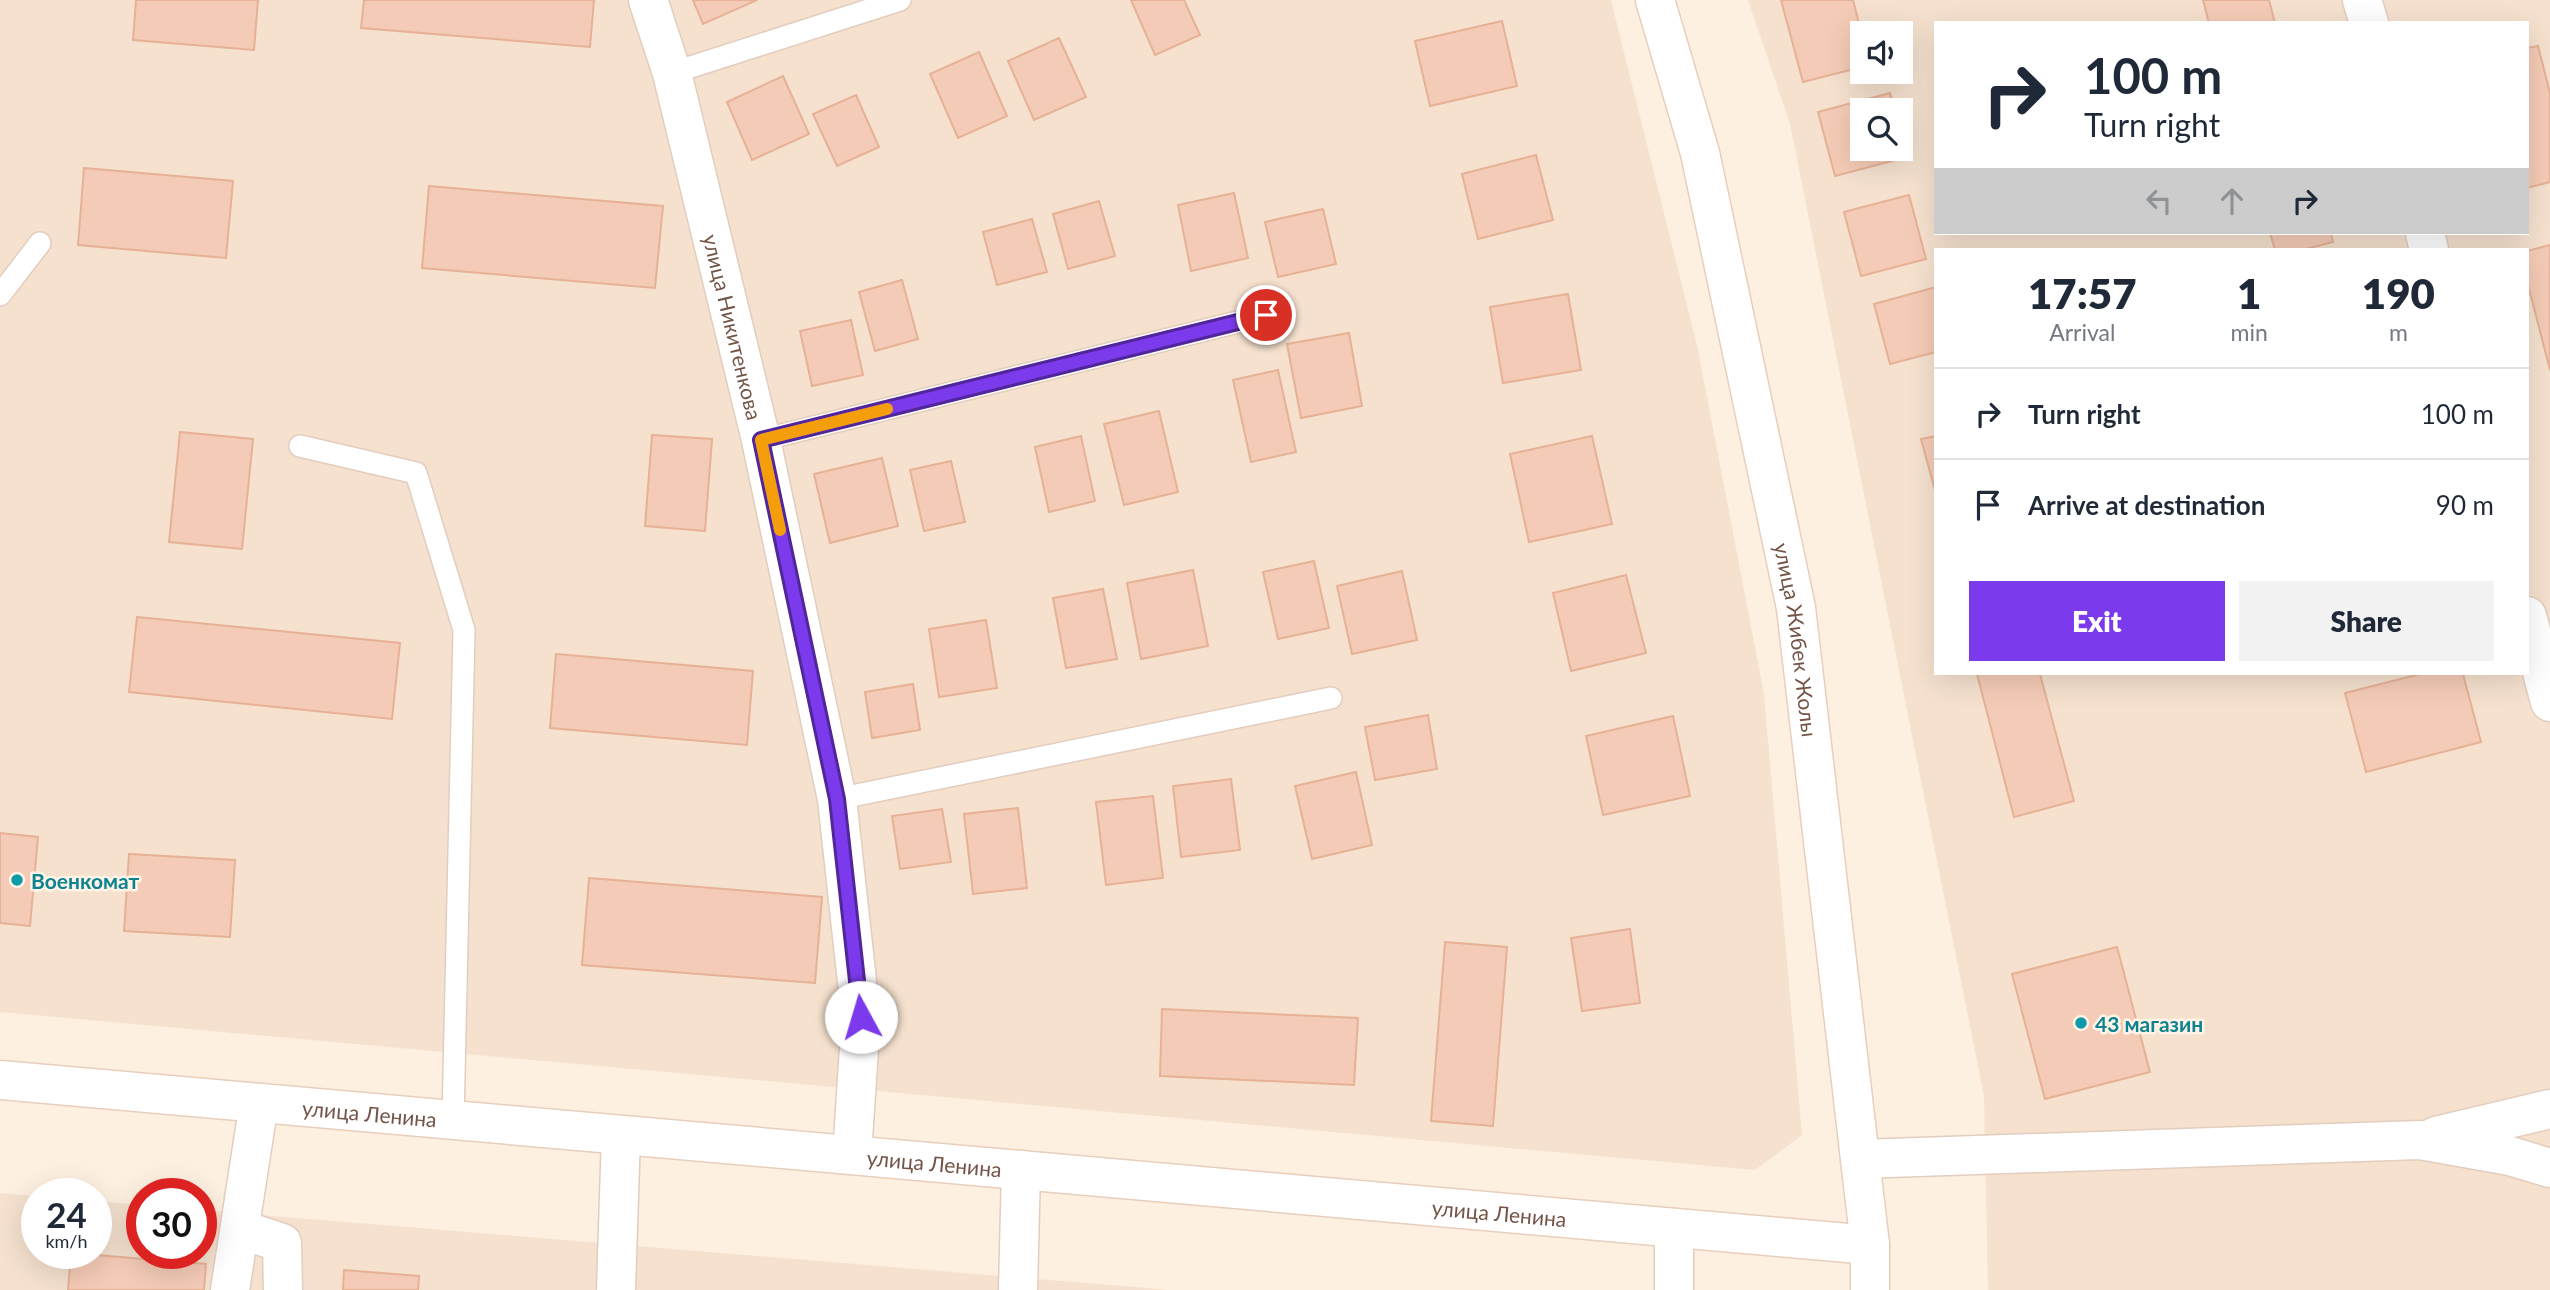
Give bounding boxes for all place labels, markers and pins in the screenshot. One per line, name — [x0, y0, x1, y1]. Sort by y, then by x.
pin — [1236, 285, 1296, 345]
place label: Военкомат — [31, 868, 139, 893]
marker: Военкомат — [9, 872, 25, 888]
place label: 43 магазин — [2095, 1011, 2203, 1036]
marker: 43 магазин — [2073, 1015, 2089, 1031]

